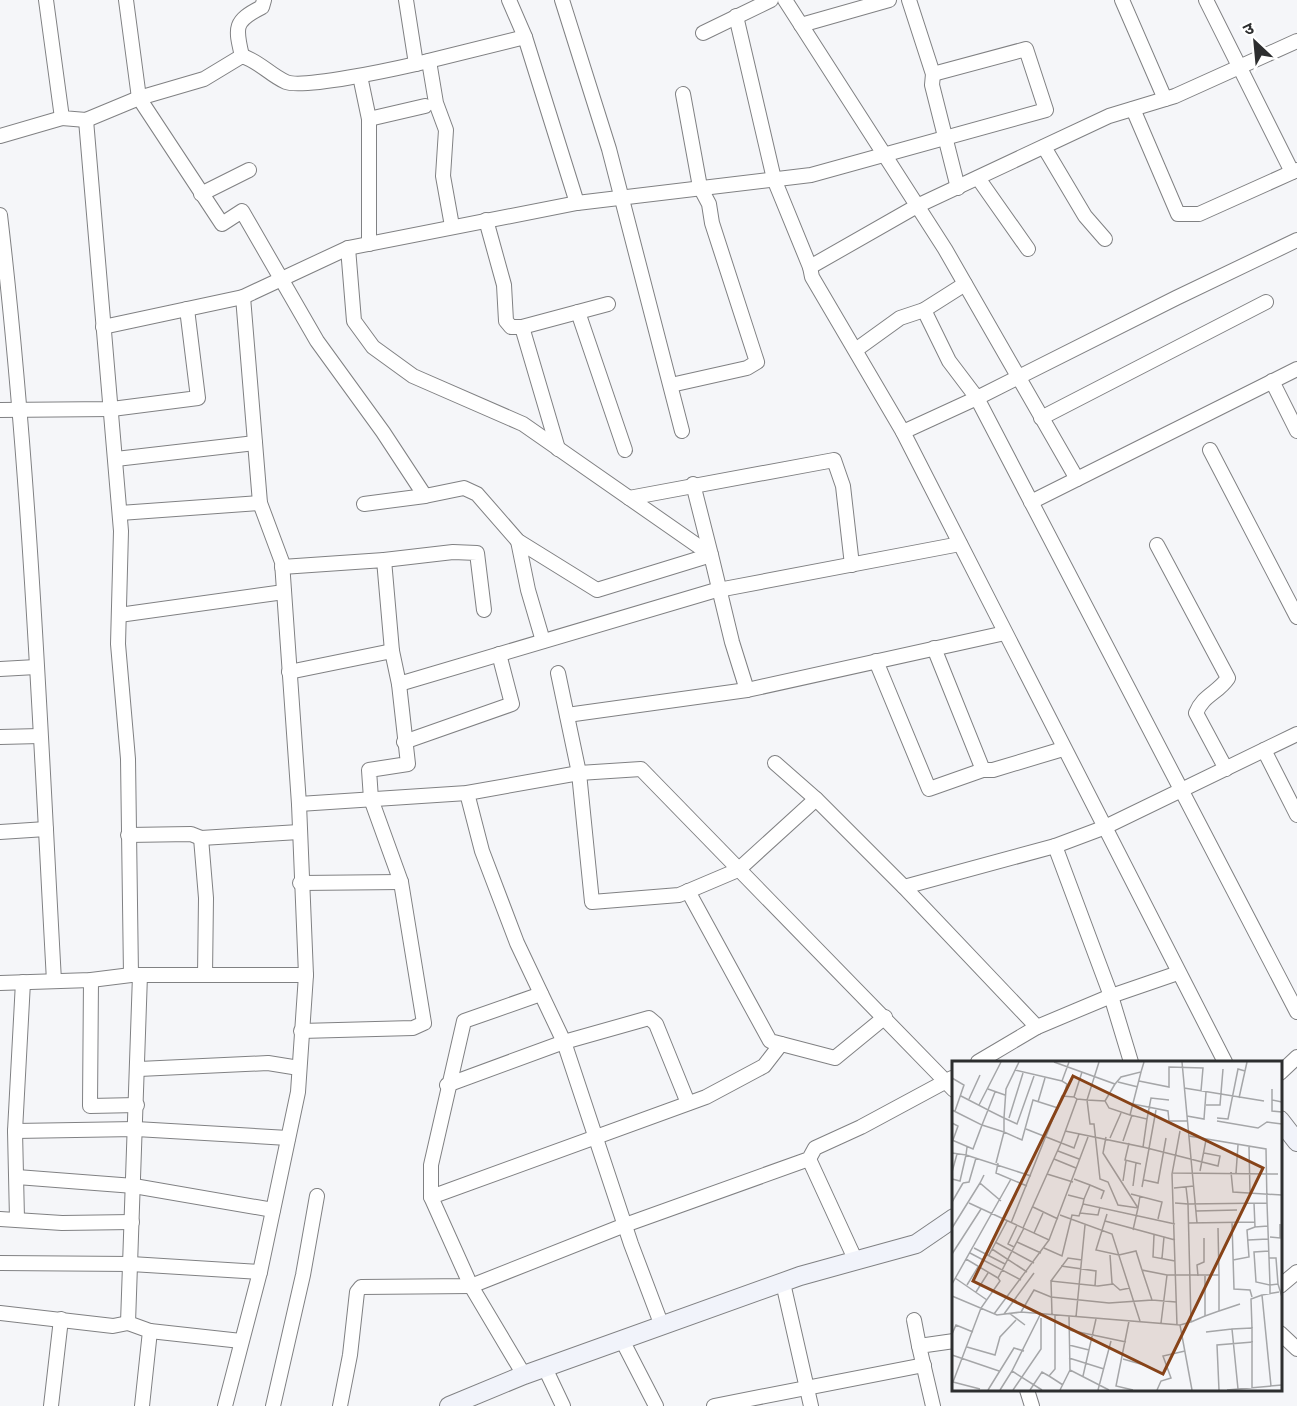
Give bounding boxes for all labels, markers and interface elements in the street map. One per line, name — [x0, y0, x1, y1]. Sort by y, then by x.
north arrow — [1225, 12, 1285, 72]
text: उ — [1240, 17, 1258, 40]
inset map — [952, 1061, 1282, 1391]

